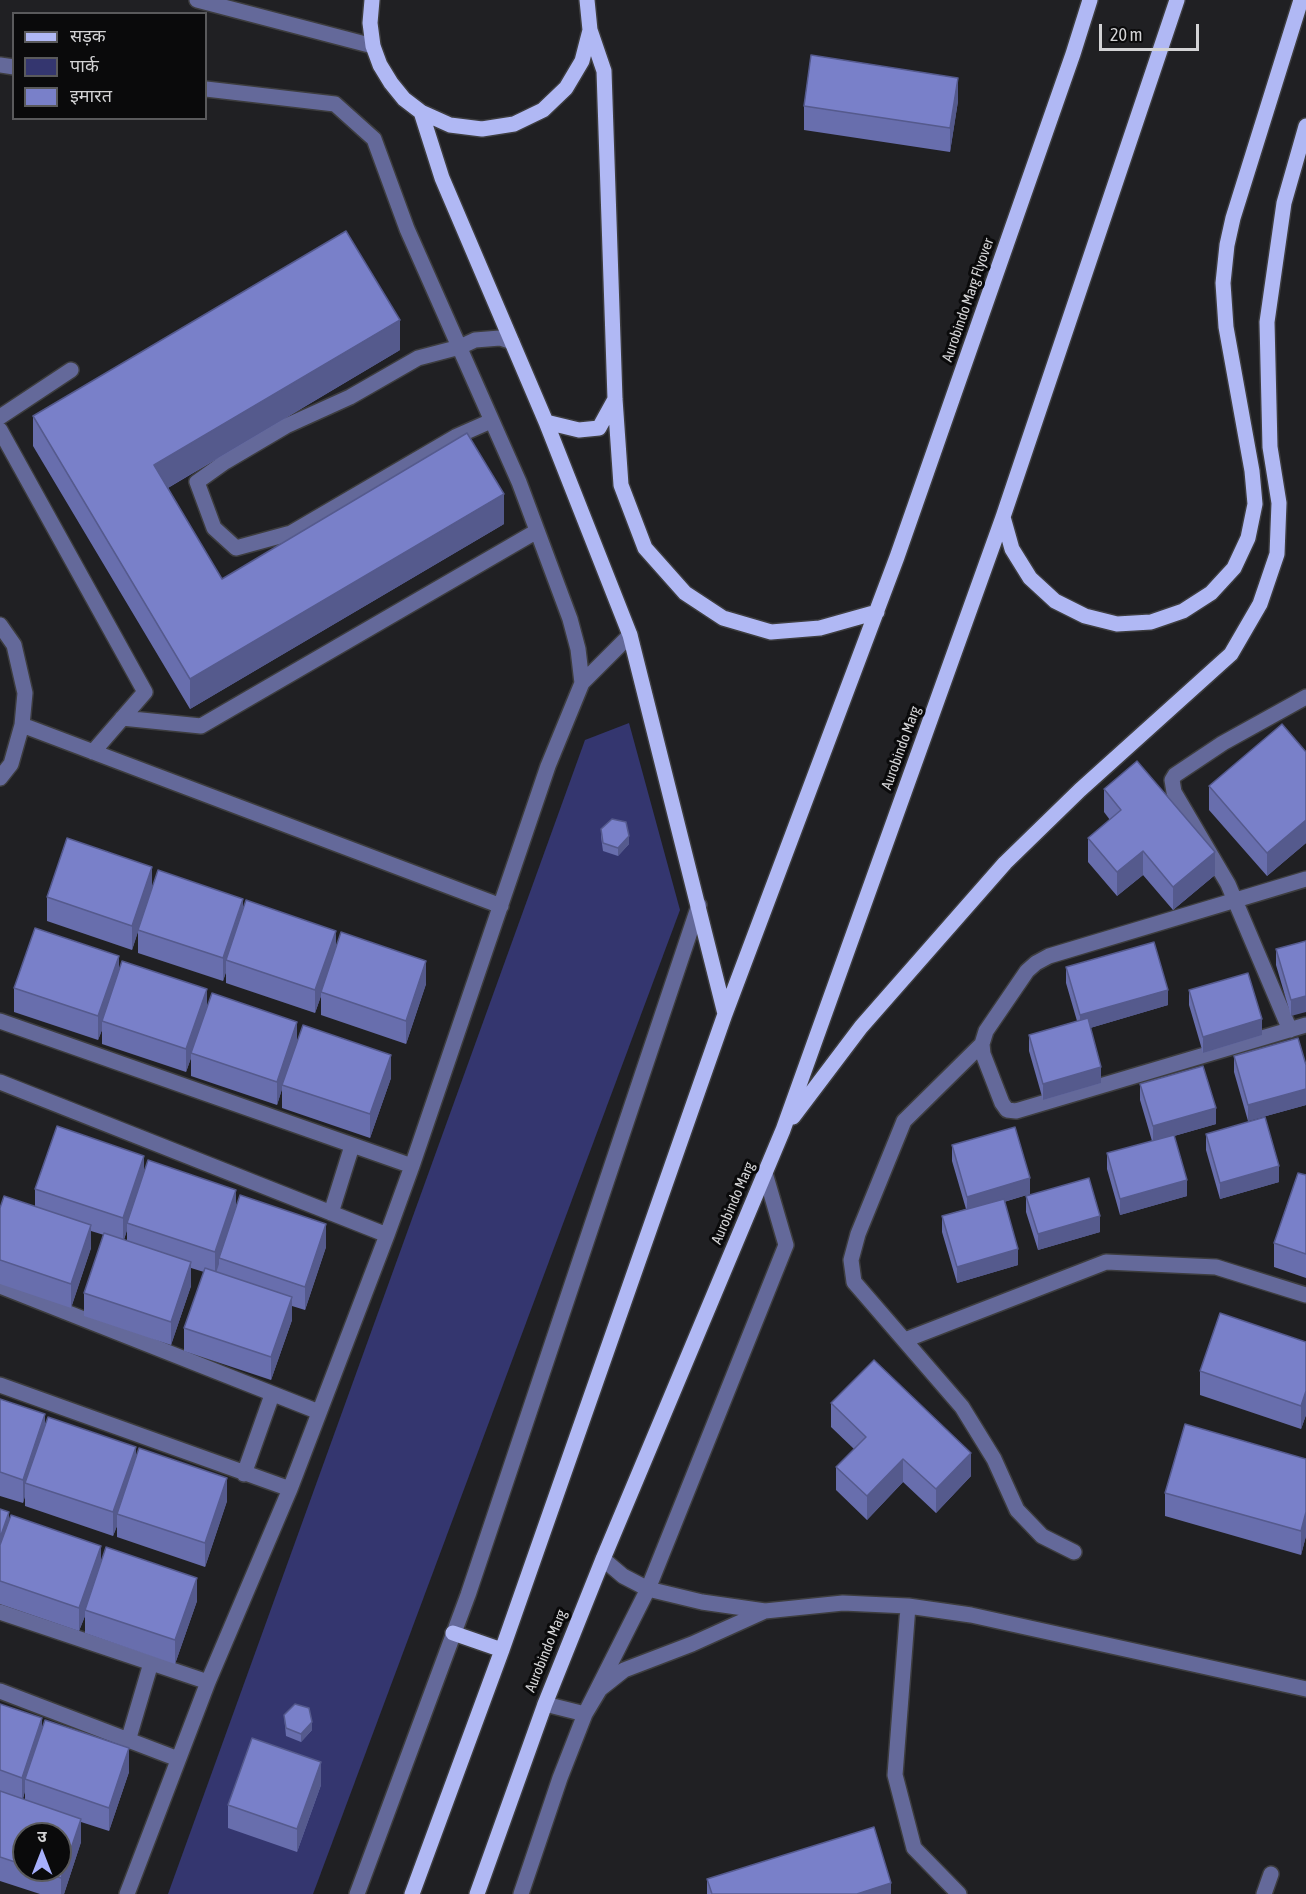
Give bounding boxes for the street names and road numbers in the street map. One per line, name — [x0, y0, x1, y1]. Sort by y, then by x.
street label: Aurobindo Marg Flyover — [938, 236, 998, 364]
street label: Aurobindo Marg — [878, 704, 924, 792]
street label: Aurobindo Marg — [708, 1159, 758, 1247]
street label: Aurobindo Marg — [521, 1607, 571, 1695]

